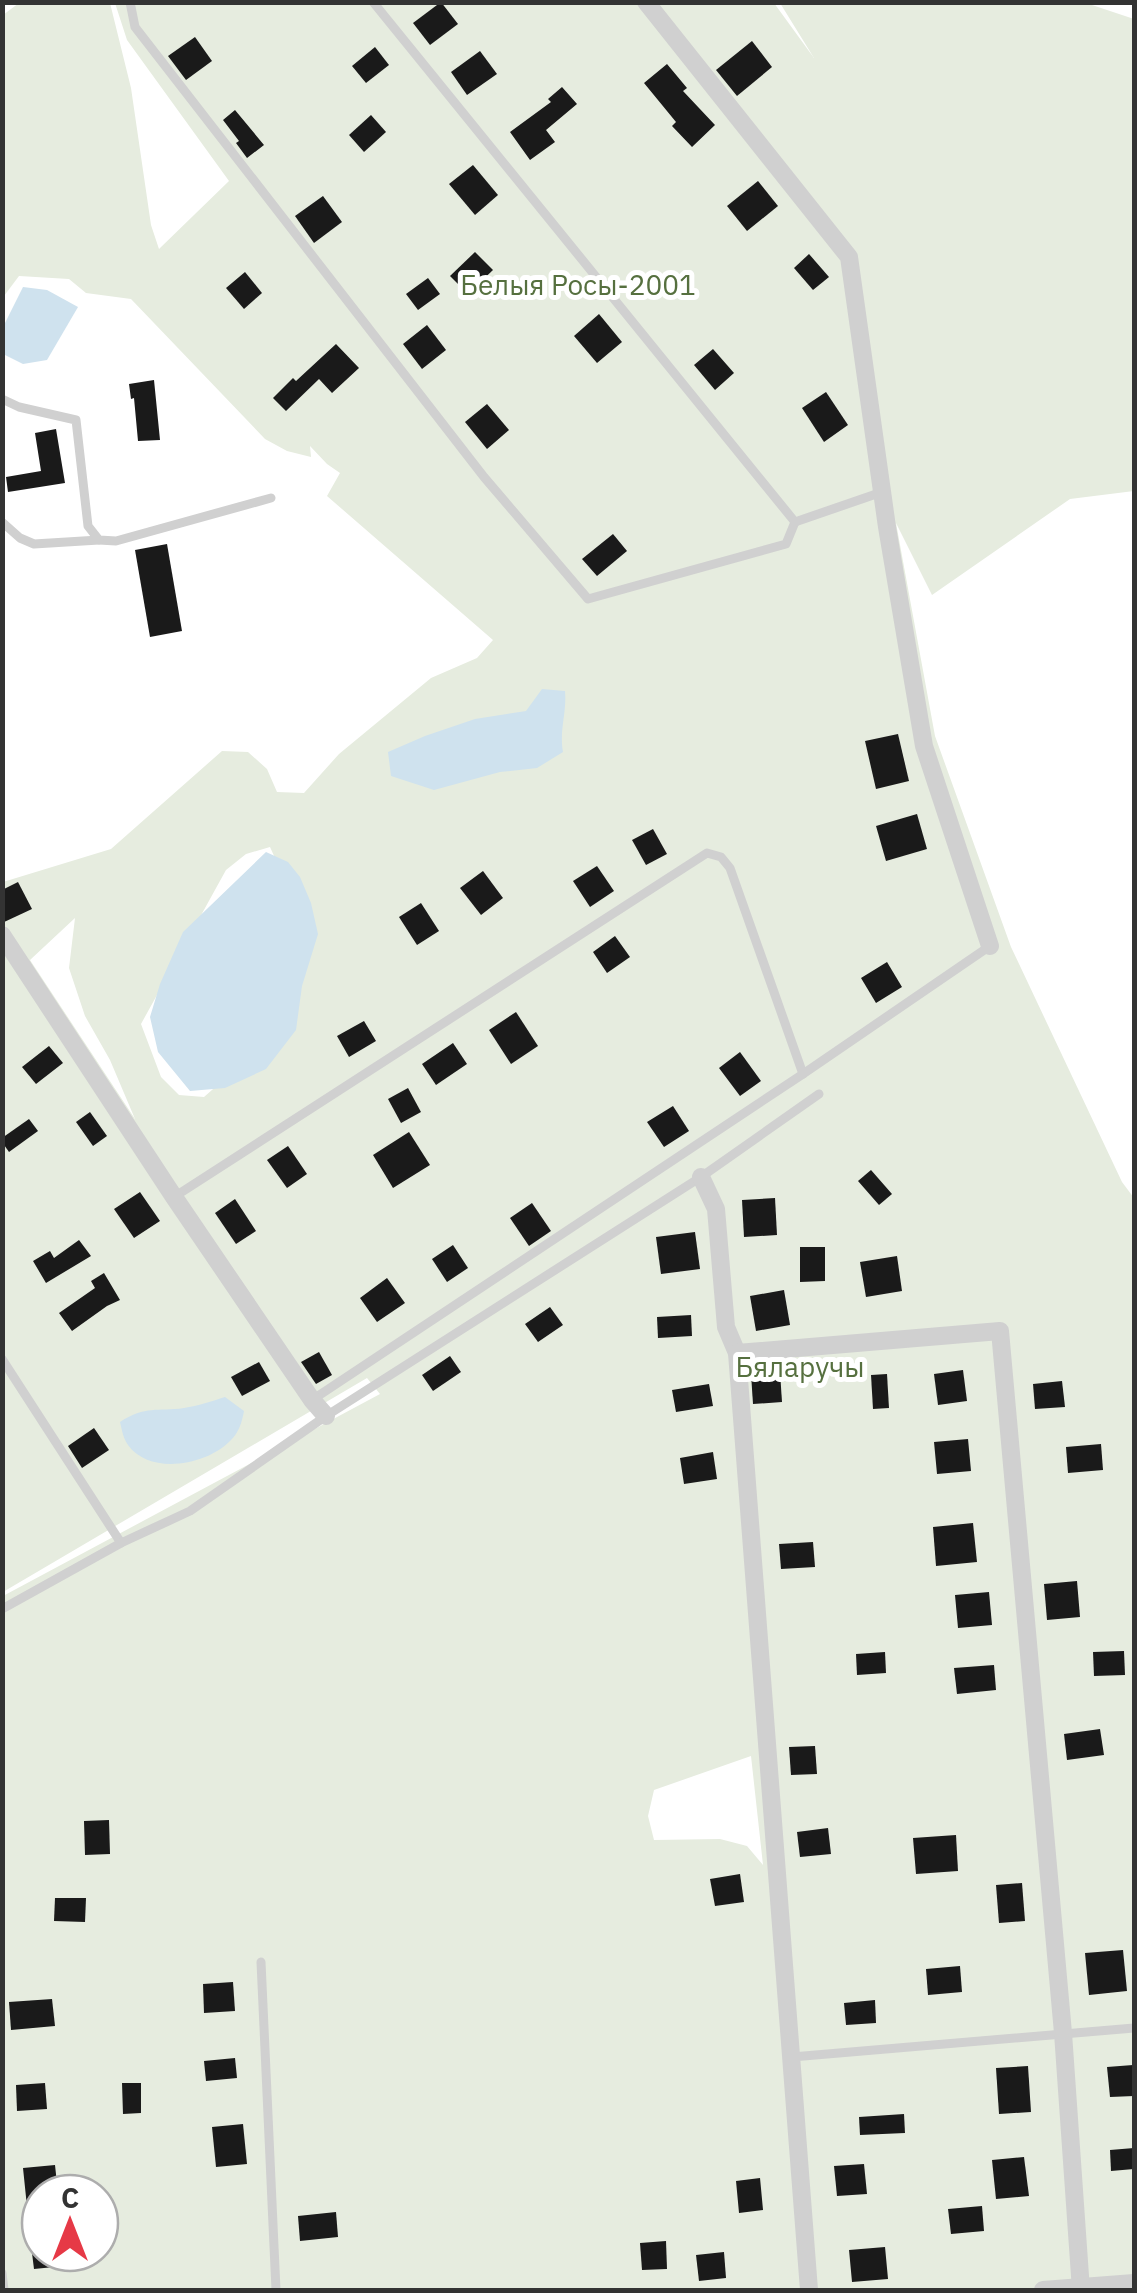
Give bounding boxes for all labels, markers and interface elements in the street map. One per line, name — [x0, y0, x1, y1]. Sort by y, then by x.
park label: Белыя Росы-2001 — [460, 266, 696, 303]
park label: Бяларучы — [736, 1348, 864, 1385]
north arrow — [20, 2173, 120, 2273]
text: С — [61, 2179, 79, 2216]

